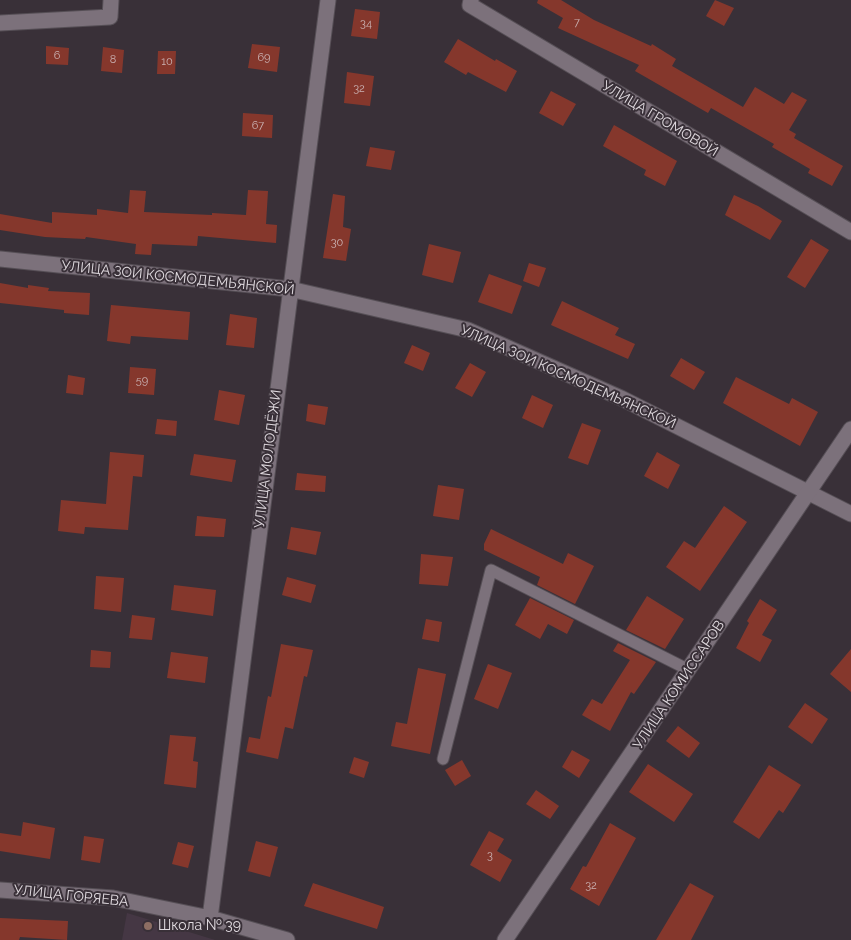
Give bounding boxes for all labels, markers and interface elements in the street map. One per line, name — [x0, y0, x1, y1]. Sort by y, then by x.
house number: 7 — [574, 16, 580, 30]
house number: 34 — [360, 17, 372, 31]
house number: 6 — [54, 49, 60, 63]
house number: 69 — [257, 51, 271, 65]
house number: 8 — [110, 53, 116, 67]
house number: 10 — [161, 55, 173, 69]
street label: УЛИЦА ГРОМОВОЙ — [599, 78, 721, 160]
house number: 32 — [353, 82, 365, 96]
house number: 67 — [252, 119, 264, 133]
house number: 30 — [331, 236, 343, 250]
street label: УЛИЦА ЗОИ КОСМОДЕМЬЯНСКОЙ — [61, 257, 295, 299]
street label: УЛИЦА ЗОИ КОСМОДЕМЬЯНСКОЙ — [457, 322, 679, 432]
house number: 59 — [136, 374, 148, 388]
street label: УЛИЦА МОЛОДЁЖИ — [251, 389, 285, 529]
street label: УЛИЦА КОМИССАРОВ — [630, 618, 728, 752]
house number: 3 — [487, 849, 493, 863]
house number: 32 — [585, 879, 597, 893]
street label: УЛИЦА ГОРЯЕВА — [13, 882, 129, 910]
place label: Школа № 39 — [158, 918, 241, 934]
marker: Школа № 39 — [142, 920, 154, 932]

